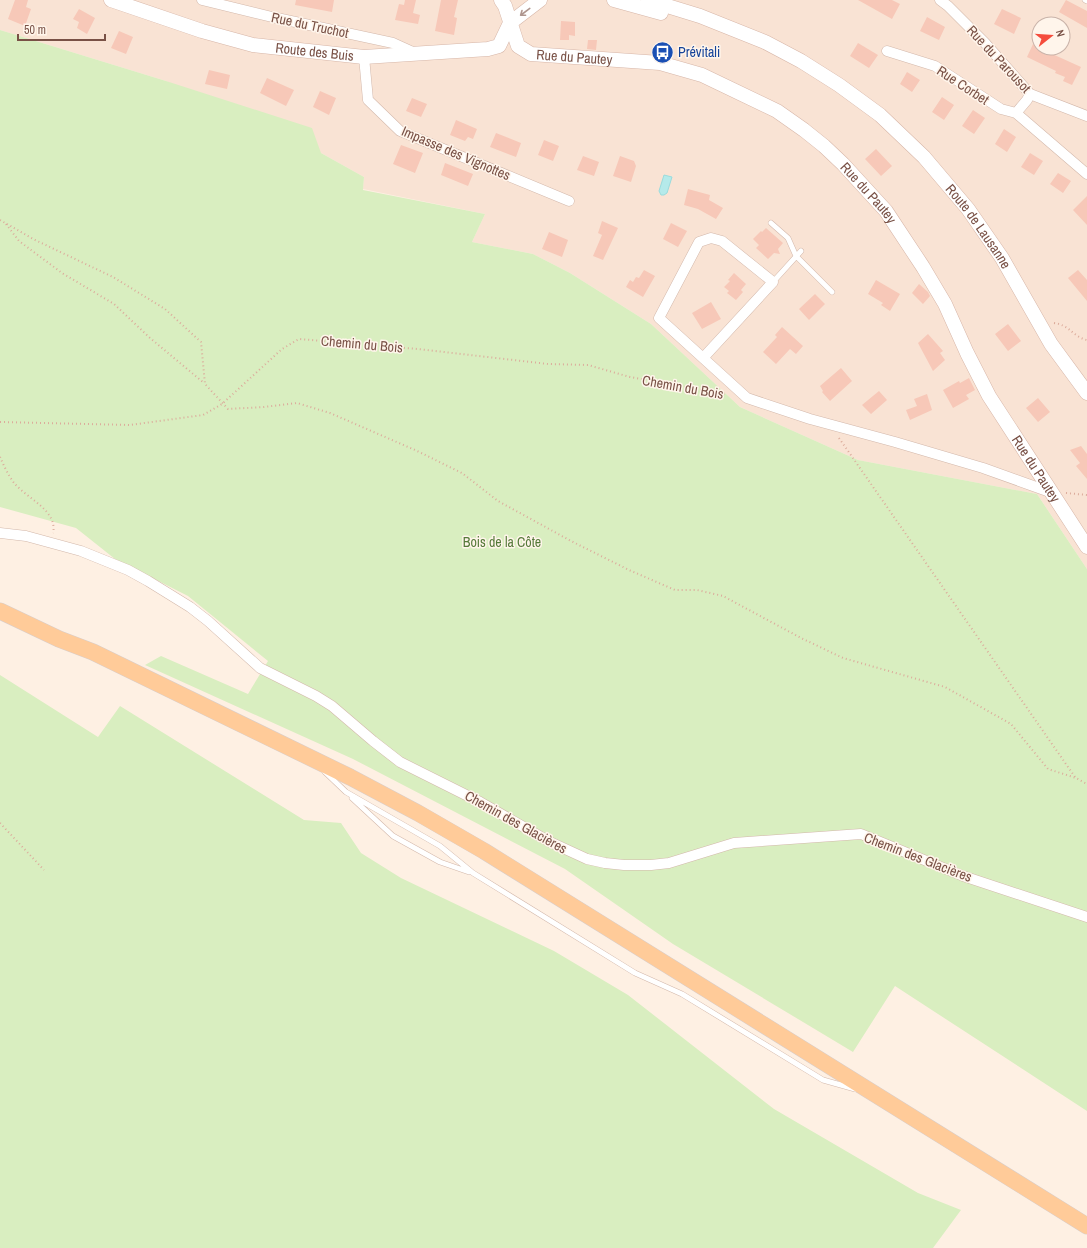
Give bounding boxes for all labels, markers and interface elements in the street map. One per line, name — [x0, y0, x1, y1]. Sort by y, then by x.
street label: Rue du Truchot — [270, 8, 350, 42]
one-way arrow — [520, 8, 531, 16]
scale bar — [18, 16, 105, 42]
north arrow — [1031, 16, 1071, 56]
street label: Rue du Parousot — [963, 21, 1035, 97]
text: 50 m — [24, 22, 46, 38]
text: N — [1053, 28, 1068, 38]
street label: Route des Buis — [275, 38, 355, 65]
bus stop icon: Prévitali — [650, 39, 676, 65]
place label: Prévitali — [678, 43, 720, 61]
street label: Rue du Pautey — [536, 45, 613, 69]
street label: Rue Corbet — [933, 61, 993, 109]
street label: Impasse des Vignottes — [399, 122, 513, 184]
street label: Rue du Pautey — [837, 158, 901, 227]
street label: Route de Lausanne — [942, 180, 1015, 272]
street label: Chemin du Bois — [320, 331, 404, 357]
street label: Chemin du Bois — [641, 371, 725, 403]
street label: Rue du Pautey — [1008, 432, 1065, 506]
park label: Bois de la Côte — [463, 533, 541, 551]
street label: Chemin des Glacières — [462, 786, 571, 858]
street label: Chemin des Glacières — [861, 828, 975, 886]

